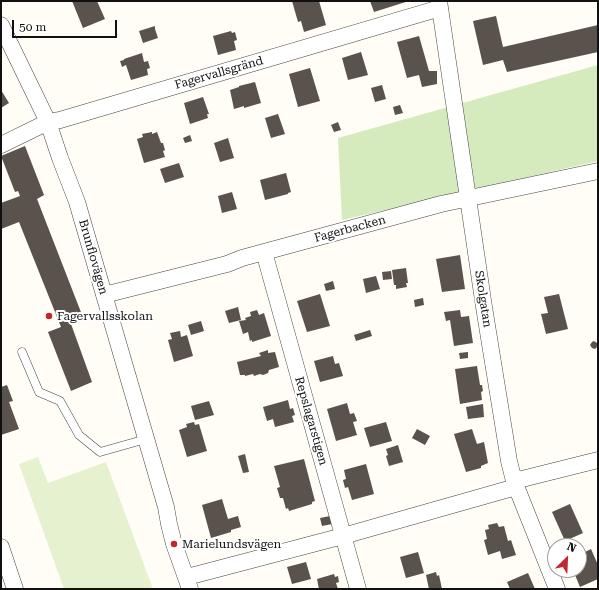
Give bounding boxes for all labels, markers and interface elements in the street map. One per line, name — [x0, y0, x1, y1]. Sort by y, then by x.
scale bar — [14, 12, 119, 38]
text: 50 m — [19, 20, 46, 34]
street label: Fagervallsgränd — [173, 53, 265, 93]
street label: Fagerbacken — [313, 213, 387, 245]
street label: Brunflovägen — [75, 218, 111, 296]
street label: Skolgatan — [471, 269, 495, 329]
place label: Fagervallsskolan — [57, 309, 153, 323]
marker: Fagervallsskolan — [44, 311, 54, 321]
street label: Repslagarstigen — [291, 375, 331, 467]
place label: Marielundsvägen — [182, 537, 281, 551]
north arrow — [547, 538, 587, 578]
marker: Marielundsvägen — [169, 539, 179, 549]
text: N — [565, 540, 578, 555]

